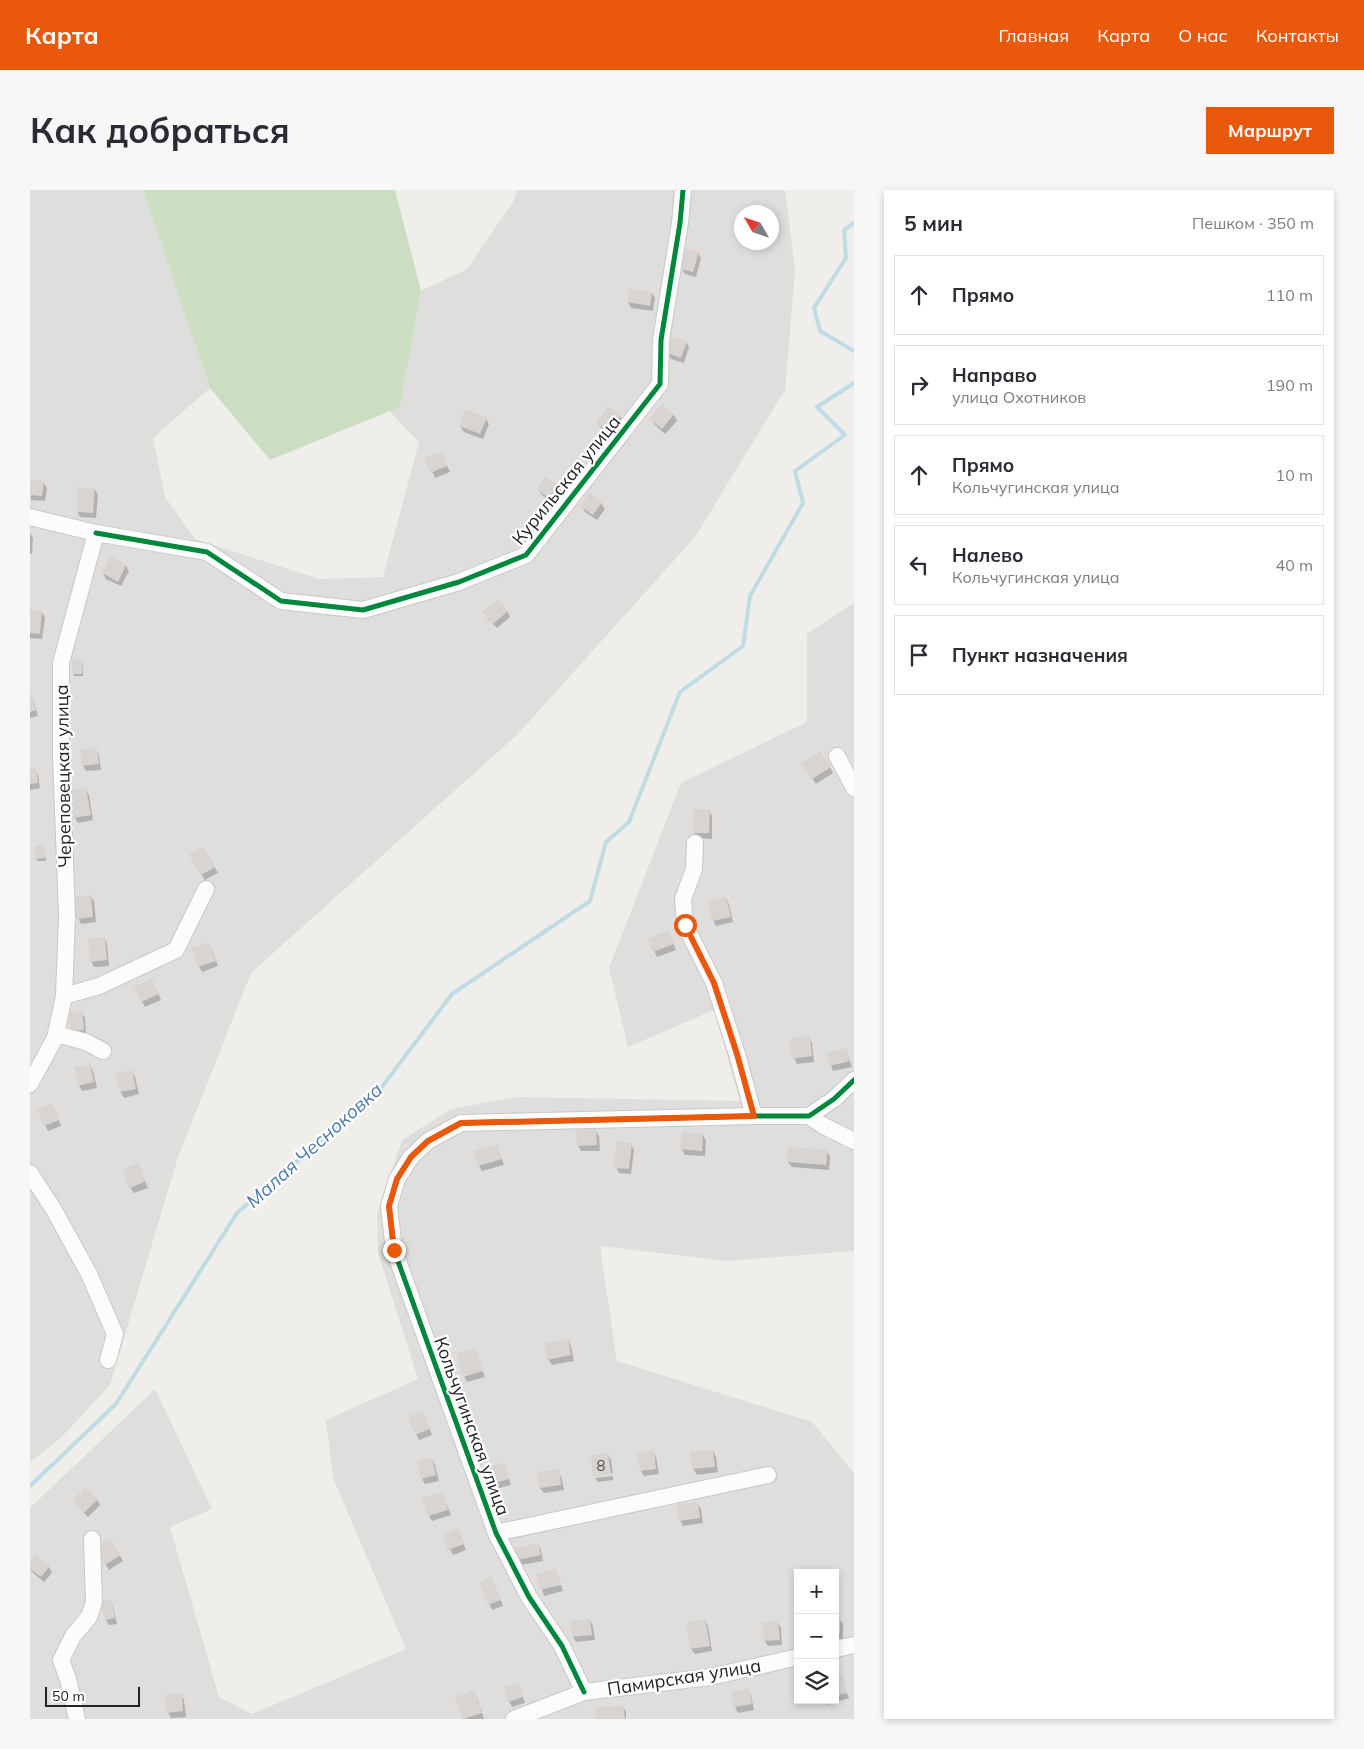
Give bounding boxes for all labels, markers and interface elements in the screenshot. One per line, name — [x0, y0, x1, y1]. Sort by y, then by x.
text: Карта — [25, 20, 99, 50]
text: Главная — [999, 24, 1069, 47]
text: Карта — [1097, 24, 1150, 47]
text: О нас — [1178, 24, 1228, 47]
text: Контакты — [1256, 24, 1339, 47]
button: Маршрут — [1206, 107, 1334, 154]
text: Как добраться — [30, 108, 290, 152]
north arrow — [734, 205, 779, 250]
text: 5 мин — [904, 210, 963, 236]
text: Пешком · 350 m — [1192, 213, 1314, 233]
icon: ahead — [905, 281, 933, 309]
text: Прямо — [952, 283, 1014, 307]
text: 110 m — [1266, 285, 1313, 305]
text: Направо — [952, 363, 1037, 387]
icon: right — [905, 371, 933, 399]
text: 190 m — [1266, 375, 1313, 395]
text: улица Охотников — [952, 387, 1086, 407]
street label: Курильская улица — [507, 411, 625, 549]
text: Прямо — [952, 453, 1014, 477]
icon: ahead — [905, 461, 933, 489]
text: 10 m — [1276, 465, 1313, 485]
text: Кольчугинская улица — [952, 477, 1120, 497]
text: Налево — [952, 543, 1024, 567]
icon: left — [905, 551, 933, 579]
text: 40 m — [1276, 555, 1313, 575]
text: Кольчугинская улица — [952, 567, 1120, 587]
icon: arrive — [905, 641, 933, 669]
text: Пункт назначения — [952, 643, 1128, 667]
street label: Череповецкая улица — [50, 684, 76, 868]
route start — [674, 914, 697, 937]
water label: Малая Чесноковка — [241, 1077, 387, 1213]
route end — [383, 1239, 406, 1262]
street label: Кольчугинская улица — [429, 1333, 515, 1519]
house number: 8 — [596, 1456, 606, 1475]
map controls — [794, 1569, 839, 1704]
button: + — [794, 1569, 839, 1614]
button: − — [794, 1614, 839, 1659]
street label: Памирская улица — [605, 1653, 763, 1701]
button: layers — [794, 1659, 839, 1704]
scale bar — [45, 1684, 140, 1707]
text: 50 m — [52, 1687, 85, 1705]

